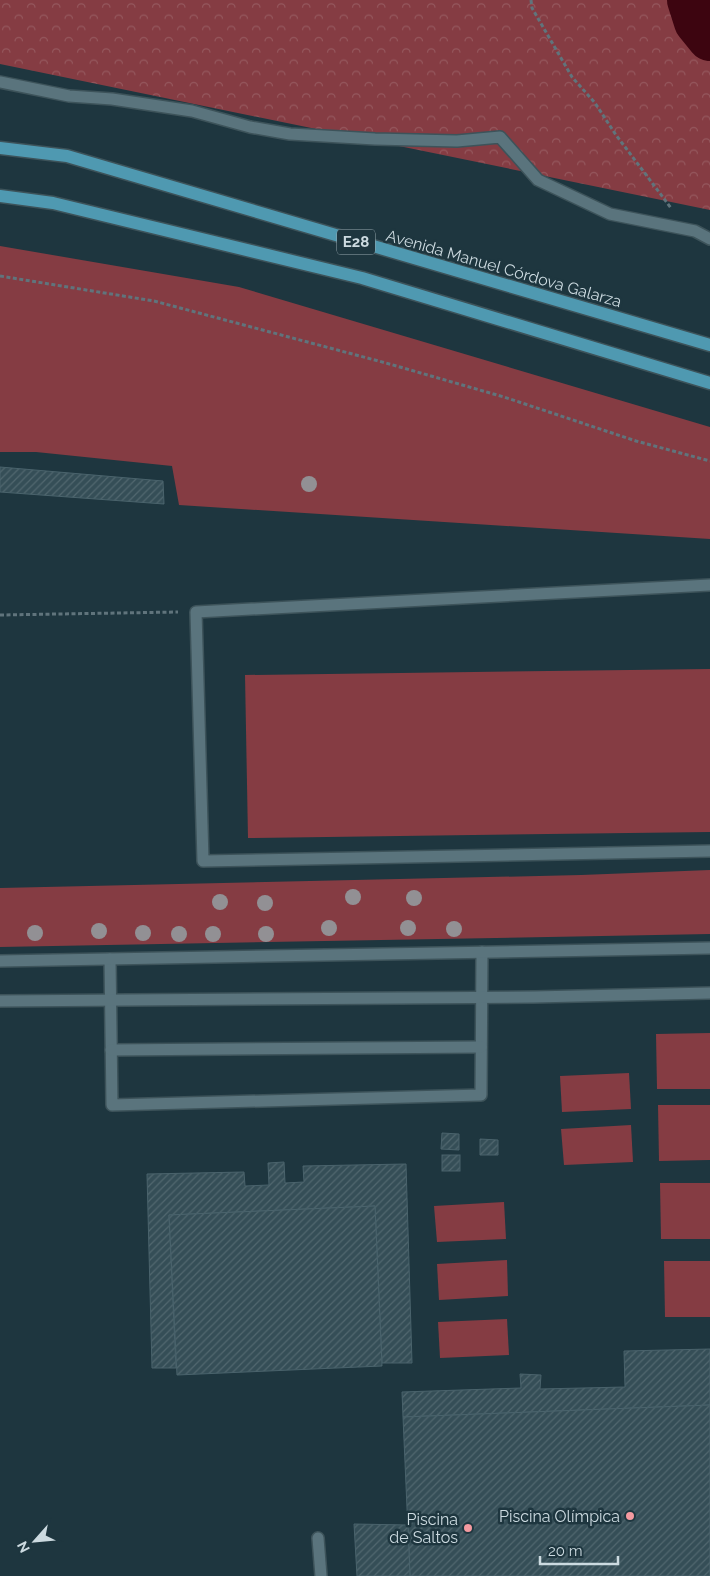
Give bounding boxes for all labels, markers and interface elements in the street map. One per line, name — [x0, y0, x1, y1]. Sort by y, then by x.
street label: Avenida Manuel Córdova Galarza — [384, 226, 624, 311]
road number: E28 — [337, 230, 375, 254]
place label: Piscina Olímpica — [499, 1507, 620, 1526]
place label: Piscina de Saltos — [389, 1510, 458, 1547]
marker: Piscina Olímpica — [624, 1510, 636, 1522]
north arrow — [10, 1516, 60, 1566]
marker: Piscina de Saltos — [462, 1522, 474, 1534]
scale bar — [540, 1534, 618, 1566]
text: N — [14, 1539, 33, 1555]
text: 20 m — [548, 1542, 583, 1560]

